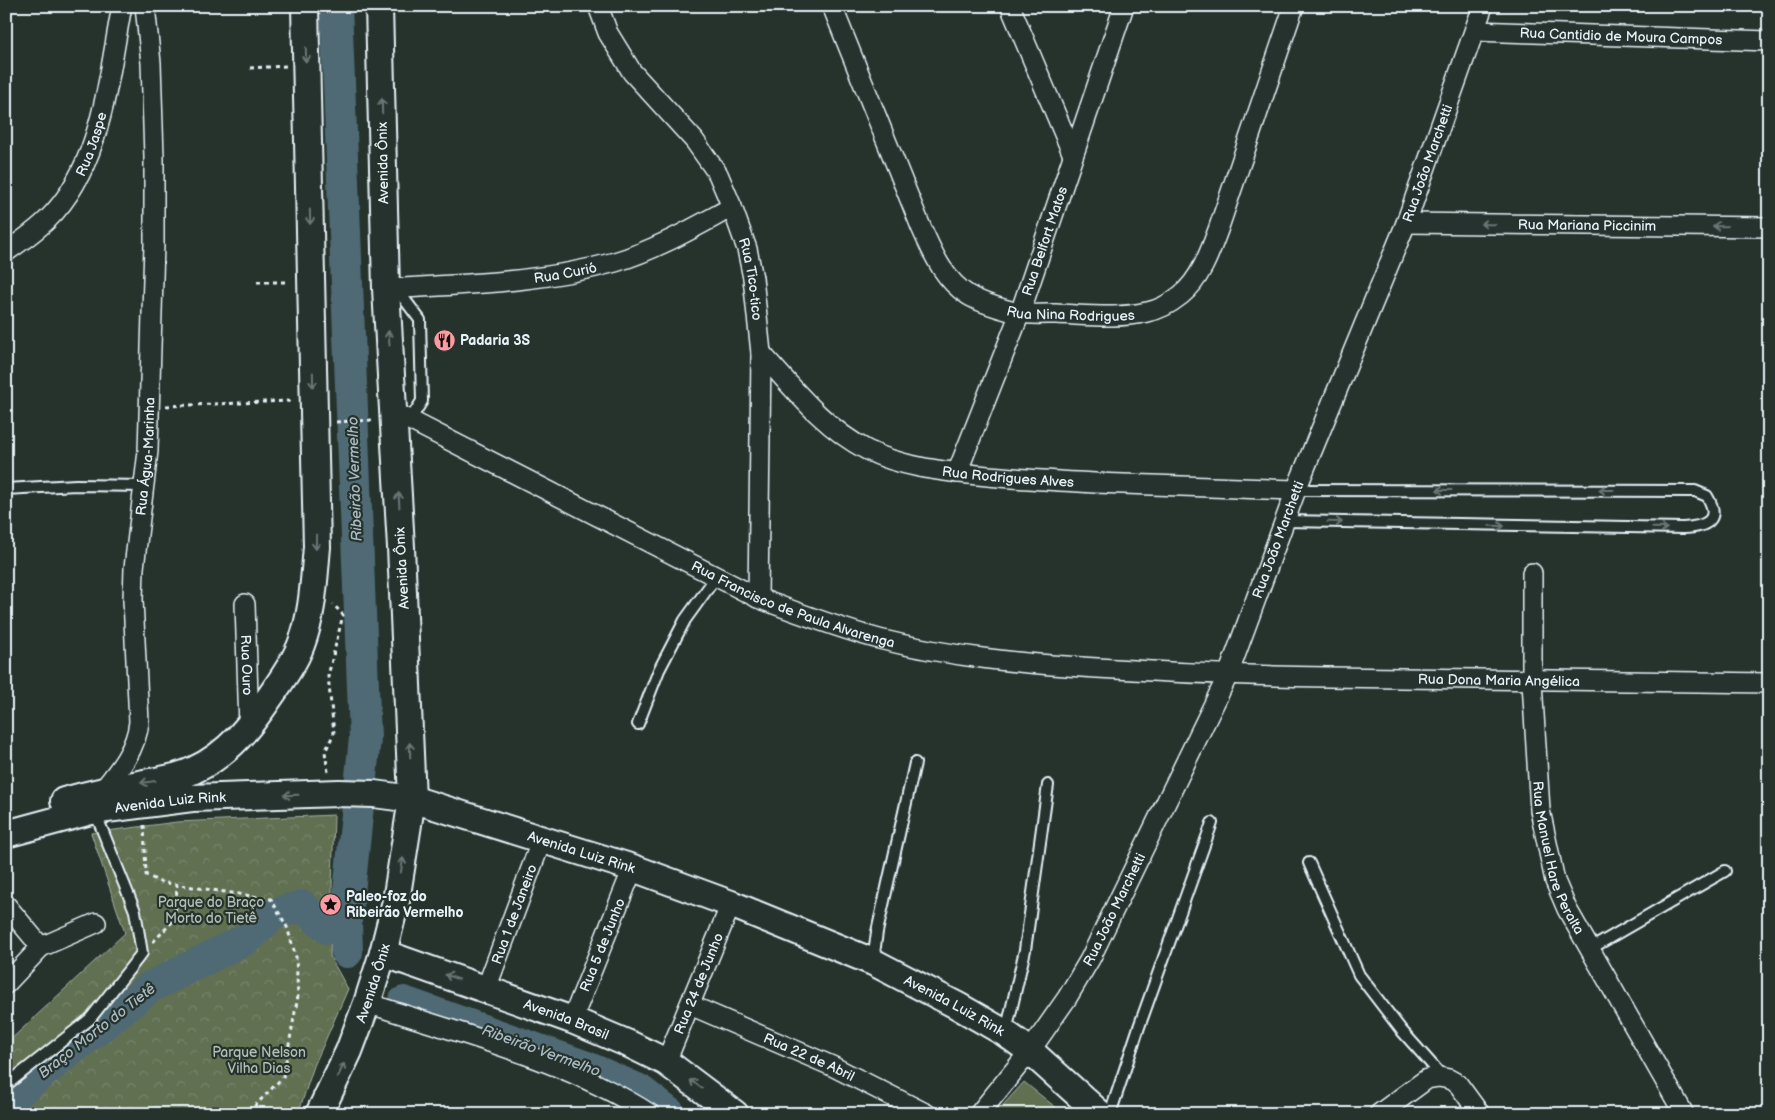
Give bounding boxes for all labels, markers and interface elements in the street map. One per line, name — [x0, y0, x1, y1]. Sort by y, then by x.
street label: Rua Cantidio de Moura Campos — [1519, 24, 1723, 48]
one-way arrow — [301, 46, 311, 63]
one-way arrow — [377, 98, 386, 114]
street label: Rua João Marchetti — [1399, 102, 1456, 224]
street label: Rua Jaspe — [72, 110, 110, 179]
street label: Avenida Ônix — [373, 121, 392, 204]
street label: Rua Belfort Matos — [1018, 184, 1071, 298]
one-way arrow — [305, 209, 314, 225]
street label: Rua Mariana Piccinim — [1518, 216, 1656, 234]
one-way arrow — [1480, 219, 1496, 228]
one-way arrow — [1712, 221, 1728, 231]
street label: Rua Tico-tico — [735, 235, 766, 321]
street label: Rua Curió — [533, 259, 598, 286]
street label: Rua Nina Rodrigues — [1005, 302, 1136, 325]
restaurant icon: Padaria 3S — [432, 328, 456, 352]
one-way arrow — [385, 330, 394, 346]
place label: Padaria 3S — [460, 332, 530, 349]
one-way arrow — [309, 372, 318, 388]
street label: Rua Água-Marinha — [132, 397, 158, 516]
water label: Ribeirão Vermelho — [343, 416, 367, 542]
street label: Rua Rodrigues Alves — [941, 462, 1074, 490]
street label: Rua João Marchetti — [1248, 478, 1307, 601]
one-way arrow — [1436, 485, 1452, 495]
one-way arrow — [1599, 485, 1615, 495]
one-way arrow — [394, 493, 403, 509]
one-way arrow — [1327, 518, 1343, 527]
one-way arrow — [1489, 521, 1505, 530]
one-way arrow — [1652, 523, 1668, 533]
street label: Avenida Ônix — [390, 526, 413, 610]
one-way arrow — [312, 534, 321, 550]
street label: Rua Francisco de Paula Alvarenga — [689, 557, 897, 651]
street label: Rua Ouro — [238, 634, 256, 696]
street label: Rua Dona Maria Angélica — [1418, 670, 1580, 690]
one-way arrow — [405, 742, 415, 758]
one-way arrow — [141, 778, 157, 788]
street label: Rua Manuel Hare Peralta — [1530, 780, 1588, 937]
street label: Avenida Luiz Rink — [114, 788, 226, 816]
one-way arrow — [283, 790, 299, 800]
street label: Avenida Luiz Rink — [526, 827, 638, 877]
street label: Rua João Marchetti — [1079, 850, 1149, 969]
one-way arrow — [398, 857, 408, 873]
street label: Rua 1 de Janeiro — [488, 862, 540, 966]
place label: Paleo-foz do Ribeirão Vermelho — [346, 888, 463, 921]
place icon: Paleo-foz do Ribeirão Vermelho — [318, 892, 342, 916]
park label: Parque do Braço Morto do Tietê — [158, 894, 264, 927]
street label: Rua 5 de Junho — [576, 895, 629, 994]
street label: Rua 24 de Junho — [670, 930, 727, 1037]
street label: Avenida Ônix — [352, 941, 394, 1025]
street label: Avenida Luiz Rink — [902, 971, 1008, 1040]
one-way arrow — [445, 972, 460, 981]
water label: Braço Morto do Tietê — [35, 979, 160, 1083]
street label: Avenida Brasil — [522, 995, 612, 1043]
water label: Ribeirão Vermelho — [479, 1021, 603, 1081]
street label: Rua 22 de Abril — [761, 1029, 858, 1085]
park label: Parque Nelson Vilha Dias — [212, 1044, 306, 1077]
one-way arrow — [336, 1063, 346, 1078]
one-way arrow — [689, 1079, 703, 1089]

